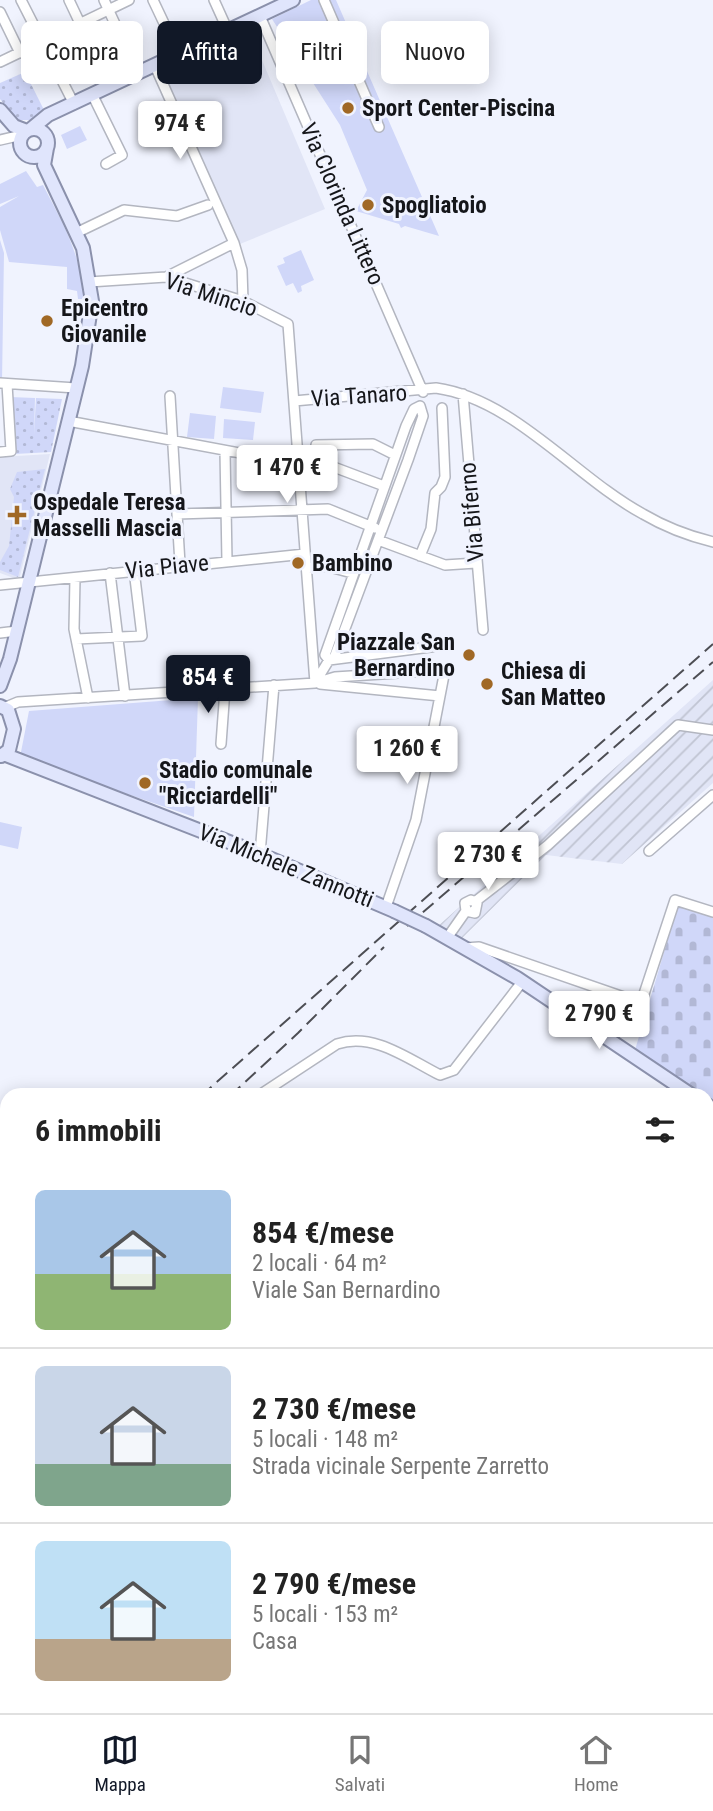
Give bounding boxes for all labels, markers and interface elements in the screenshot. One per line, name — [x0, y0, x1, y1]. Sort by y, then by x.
chip: Compra — [21, 21, 143, 84]
chip: Affitta — [157, 21, 262, 84]
chip: Filtri — [276, 21, 367, 84]
chip: Nuovo — [381, 21, 489, 84]
place label: Sport Center-Piscina — [362, 95, 555, 122]
marker: Sport Center-Piscina — [340, 100, 356, 116]
pin: 974 € — [131, 102, 229, 161]
text: 974 € — [154, 110, 206, 137]
street label: Via Clorinda Littero — [294, 119, 390, 289]
place label: Spogliatoio — [382, 192, 487, 219]
marker: Spogliatoio — [360, 197, 376, 213]
street label: Via Mincio — [161, 267, 261, 323]
place label: Epicentro Giovanile — [61, 295, 148, 348]
marker: Epicentro Giovanile — [39, 313, 55, 329]
street label: Via Tanaro — [310, 379, 408, 413]
pin: 1 470 € — [222, 446, 352, 505]
text: 1 470 € — [253, 454, 321, 481]
street label: Via Biferno — [454, 461, 490, 563]
place label: Ospedale Teresa Masselli Mascia — [33, 489, 186, 542]
marker: Ospedale Teresa Masselli Mascia — [7, 505, 27, 525]
street label: Via Piave — [124, 549, 210, 585]
place label: Bambino — [312, 550, 393, 577]
marker: Bambino — [290, 555, 306, 571]
place label: Piazzale San Bernardino — [337, 629, 455, 682]
marker: Piazzale San Bernardino — [461, 647, 477, 663]
pin: 854 € — [159, 656, 257, 715]
place label: Chiesa di San Matteo — [501, 658, 606, 711]
text: 854 € — [182, 664, 234, 691]
marker: Chiesa di San Matteo — [479, 676, 495, 692]
pin: 1 260 € — [342, 726, 472, 786]
text: 1 260 € — [373, 735, 441, 762]
place label: Stadio comunale "Ricciardelli" — [159, 757, 313, 810]
marker: Stadio comunale "Ricciardelli" — [137, 775, 153, 791]
street label: Via Michele Zannotti — [194, 819, 378, 913]
pin: 2 730 € — [423, 832, 553, 892]
text: 2 730 € — [454, 841, 522, 868]
pin: 2 790 € — [534, 992, 664, 1051]
text: 2 790 € — [565, 1000, 633, 1027]
icon: filters — [641, 1111, 679, 1149]
text: 6 immobili — [35, 1113, 162, 1148]
text: 854 €/mese — [252, 1215, 394, 1250]
icon: home — [91, 1218, 175, 1302]
text: 2 locali · 64 m² — [252, 1250, 387, 1277]
text: Viale San Bernardino — [252, 1277, 441, 1304]
text: 2 730 €/mese — [252, 1391, 416, 1426]
icon: home — [91, 1394, 175, 1478]
text: 5 locali · 148 m² — [252, 1426, 398, 1453]
text: Strada vicinale Serpente Zarretto — [252, 1453, 549, 1480]
text: 2 790 €/mese — [252, 1566, 416, 1601]
icon: home — [91, 1569, 175, 1653]
text: 5 locali · 153 m² — [252, 1601, 398, 1628]
text: Casa — [252, 1628, 298, 1655]
tab: Mappa — [94, 1731, 146, 1796]
tab: Salvati — [335, 1731, 385, 1796]
tab: Home — [574, 1731, 619, 1796]

